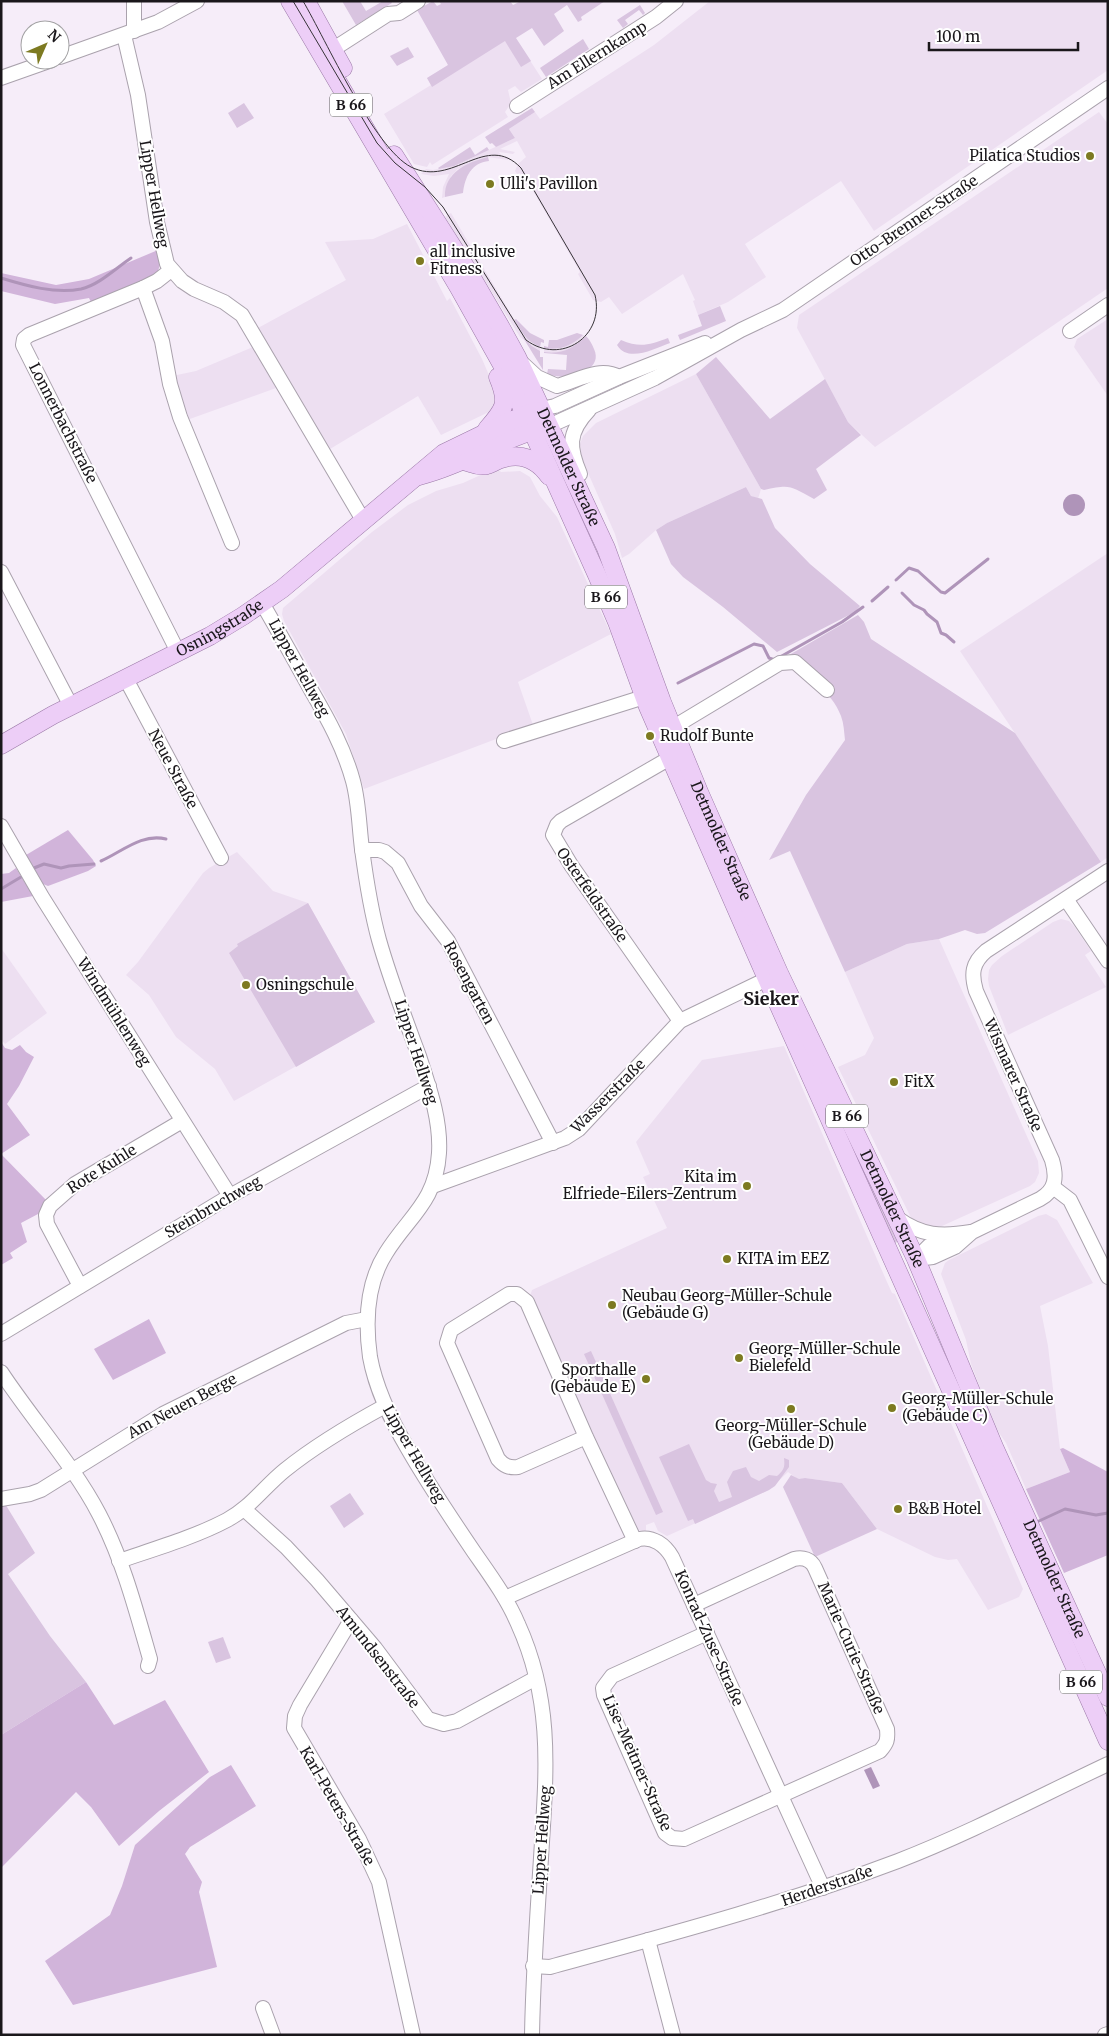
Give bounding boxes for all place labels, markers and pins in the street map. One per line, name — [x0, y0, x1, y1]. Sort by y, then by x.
place label: Pilatica Studios — [969, 146, 1080, 165]
marker: Pilatica Studios — [1084, 150, 1096, 162]
place label: Ulli's Pavillon — [500, 174, 598, 193]
marker: Ulli's Pavillon — [484, 178, 496, 190]
place label: all inclusive Fitness — [430, 242, 515, 278]
marker: all inclusive Fitness — [414, 255, 426, 267]
place label: Rudolf Bunte — [660, 726, 754, 745]
marker: Rudolf Bunte — [644, 730, 656, 742]
place label: Osningschule — [256, 975, 354, 994]
marker: Osningschule — [240, 979, 252, 991]
place label: FitX — [904, 1072, 935, 1091]
marker: FitX — [888, 1076, 900, 1088]
place label: Kita im Elfriede-Eilers-Zentrum — [563, 1167, 737, 1203]
marker: Kita im Elfriede-Eilers-Zentrum — [741, 1180, 753, 1192]
place label: KITA im EEZ — [737, 1249, 830, 1268]
marker: KITA im EEZ — [721, 1253, 733, 1265]
place label: Neubau Georg-Müller-Schule (Gebäude G) — [622, 1286, 832, 1322]
marker: Neubau Georg-Müller-Schule (Gebäude G) — [606, 1299, 618, 1311]
place label: Georg-Müller-Schule Bielefeld — [749, 1339, 901, 1375]
marker: Georg-Müller-Schule Bielefeld — [733, 1352, 745, 1364]
place label: Sporthalle (Gebäude E) — [550, 1360, 636, 1396]
marker: Sporthalle (Gebäude E) — [640, 1373, 652, 1385]
place label: Georg-Müller-Schule (Gebäude C) — [902, 1389, 1054, 1425]
marker: Georg-Müller-Schule (Gebäude C) — [886, 1402, 898, 1414]
marker: Georg-Müller-Schule (Gebäude D) — [785, 1403, 797, 1415]
place label: Georg-Müller-Schule (Gebäude D) — [715, 1416, 867, 1452]
place label: B&B Hotel — [908, 1499, 982, 1518]
marker: B&B Hotel — [892, 1503, 904, 1515]

